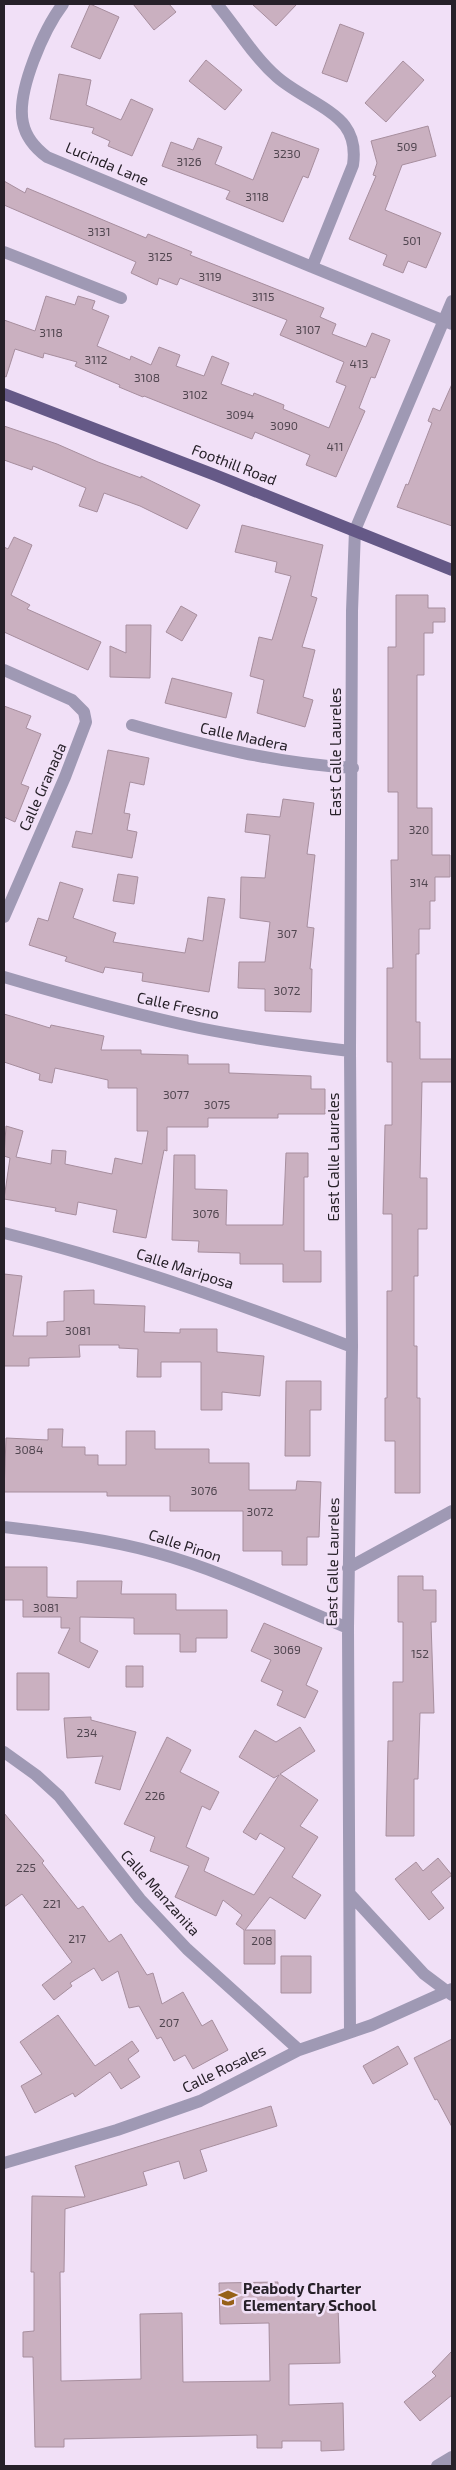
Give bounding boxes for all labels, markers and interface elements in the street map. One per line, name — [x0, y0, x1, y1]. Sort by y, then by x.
street label: Lucinda Lane — [63, 137, 152, 189]
house number: 509 — [397, 139, 417, 153]
house number: 3230 — [273, 146, 301, 160]
house number: 3126 — [176, 154, 202, 168]
house number: 3118 — [245, 189, 269, 203]
house number: 3131 — [88, 224, 110, 238]
house number: 501 — [403, 233, 421, 247]
house number: 3125 — [148, 249, 172, 263]
house number: 3119 — [198, 269, 222, 283]
house number: 3115 — [252, 289, 274, 303]
house number: 3107 — [296, 322, 320, 336]
house number: 3118 — [39, 325, 63, 339]
house number: 3112 — [85, 352, 108, 366]
house number: 413 — [350, 356, 368, 370]
house number: 3108 — [134, 370, 160, 384]
house number: 3102 — [182, 387, 208, 401]
house number: 3094 — [226, 407, 254, 421]
house number: 3090 — [270, 418, 298, 432]
house number: 411 — [327, 439, 343, 453]
street label: Foothill Road — [189, 440, 279, 488]
street label: East Calle Laureles — [326, 688, 344, 816]
street label: Calle Madera — [199, 718, 290, 754]
street label: Calle Granada — [15, 740, 70, 833]
house number: 320 — [409, 822, 429, 836]
house number: 314 — [410, 875, 428, 889]
house number: 307 — [277, 926, 297, 940]
house number: 3072 — [274, 983, 301, 997]
street label: Calle Fresno — [135, 988, 221, 1023]
house number: 3077 — [163, 1087, 189, 1101]
street label: East Calle Laureles — [324, 1093, 342, 1221]
house number: 3075 — [204, 1097, 230, 1111]
house number: 3076 — [193, 1206, 220, 1220]
street label: Calle Mariposa — [134, 1244, 236, 1292]
house number: 3081 — [65, 1323, 91, 1337]
house number: 3084 — [15, 1442, 43, 1456]
house number: 3076 — [191, 1483, 218, 1497]
street label: East Calle Laureles — [322, 1497, 342, 1627]
house number: 3072 — [247, 1504, 274, 1518]
street label: Calle Pinon — [147, 1525, 224, 1565]
house number: 3081 — [33, 1600, 59, 1614]
house number: 3069 — [273, 1642, 301, 1656]
house number: 152 — [411, 1646, 429, 1660]
house number: 234 — [77, 1725, 97, 1739]
house number: 226 — [145, 1788, 165, 1802]
street label: Calle Manzanita — [117, 1846, 204, 1939]
house number: 225 — [16, 1860, 36, 1874]
house number: 221 — [43, 1896, 61, 1910]
house number: 217 — [68, 1931, 86, 1945]
house number: 208 — [251, 1933, 273, 1947]
house number: 207 — [159, 2015, 179, 2029]
street label: Calle Rosales — [179, 2040, 268, 2096]
place label: Peabody Charter Elementary School — [243, 2279, 376, 2315]
school or university icon: Peabody Charter Elementary School — [217, 2287, 239, 2309]

